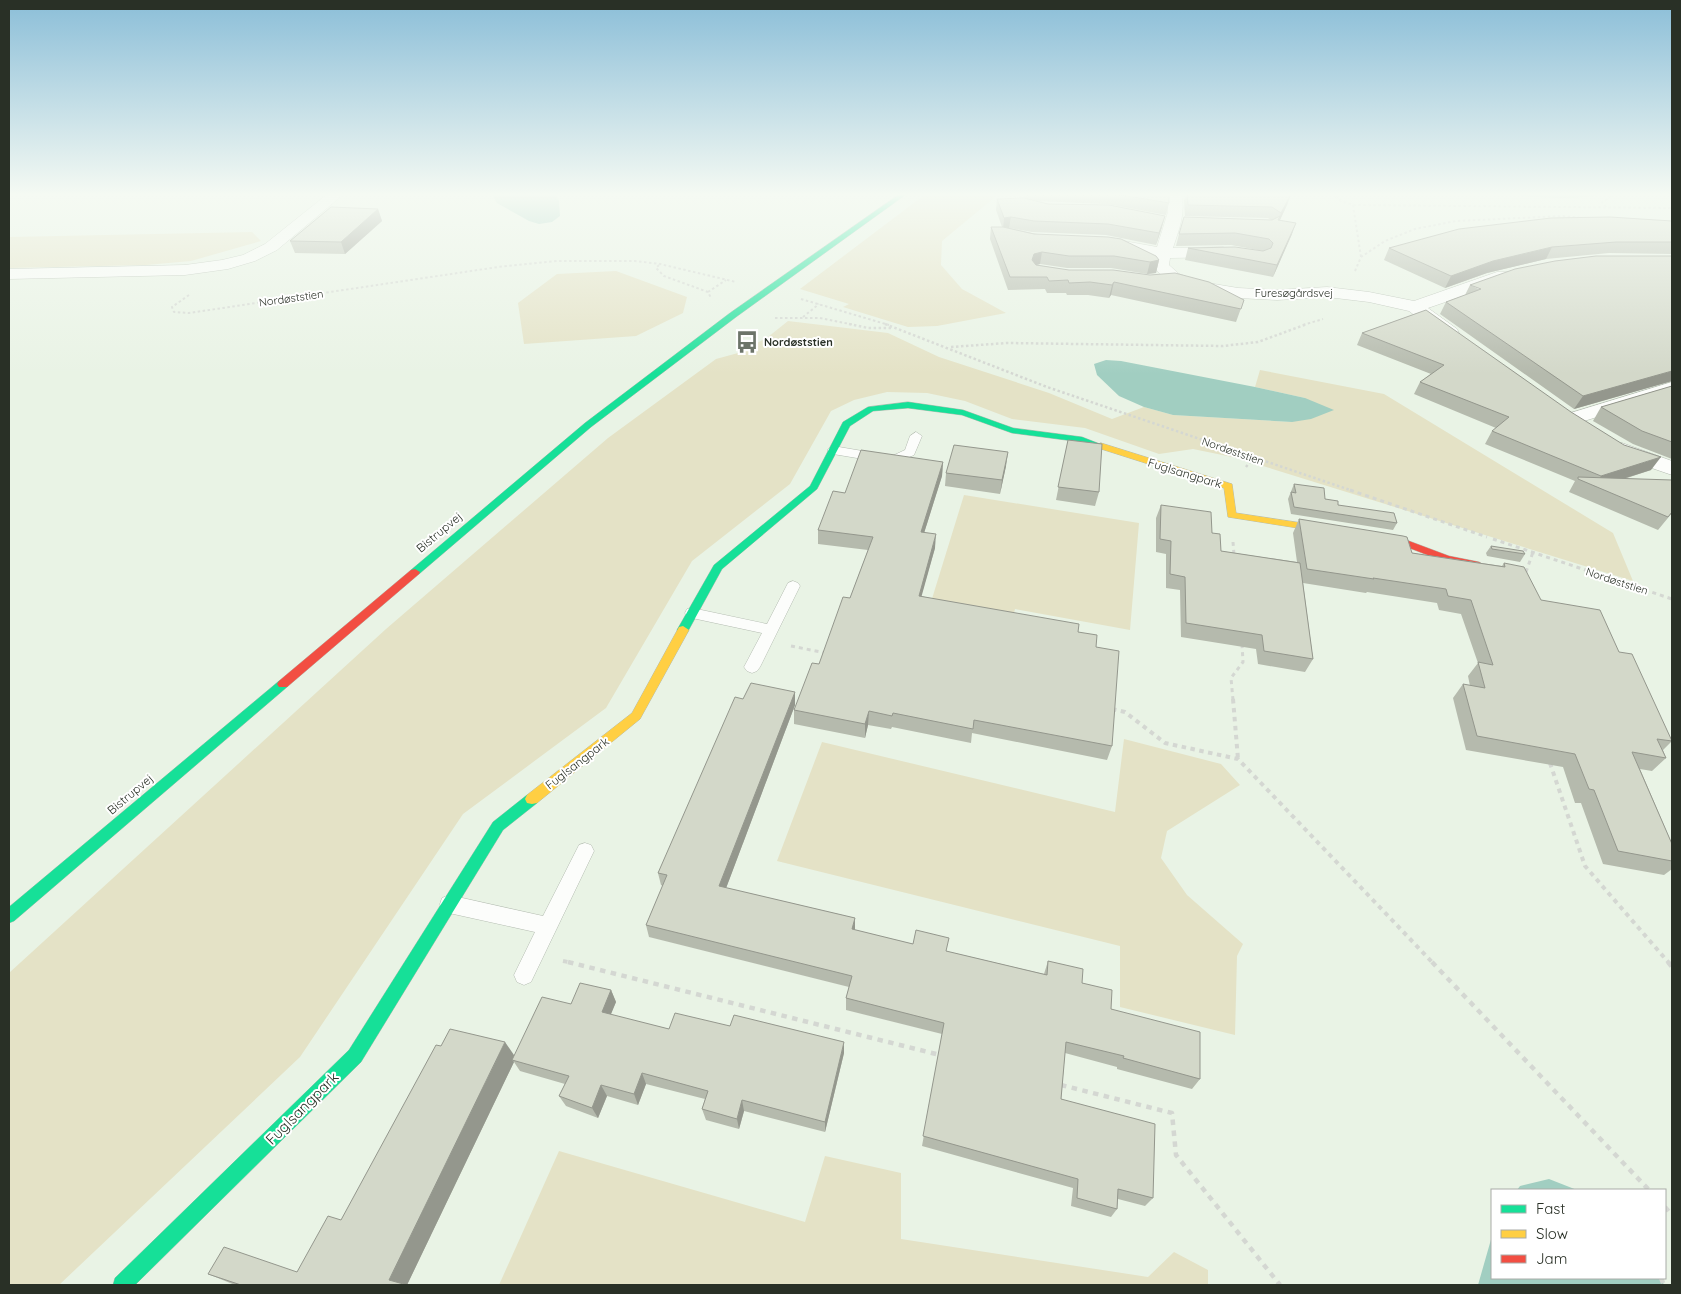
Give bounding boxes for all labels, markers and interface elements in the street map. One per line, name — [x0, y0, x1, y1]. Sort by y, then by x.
street label: Furesøgårdsvej — [1255, 286, 1333, 300]
street label: Nordøststien — [258, 287, 324, 309]
bus stop icon: Nordøststien — [734, 329, 760, 355]
place label: Nordøststien — [764, 335, 833, 349]
street label: Nordøststien — [1200, 434, 1266, 468]
street label: Fuglsangpark — [1146, 455, 1224, 491]
street label: Bistrupvej — [413, 509, 465, 555]
street label: Nordøststien — [1584, 564, 1650, 598]
street label: Fuglsangpark — [542, 734, 612, 792]
street label: Bistrupvej — [104, 771, 156, 817]
street label: Fuglsangpark — [261, 1067, 343, 1149]
legend — [1491, 1189, 1666, 1279]
text: Fast — [1536, 1199, 1565, 1218]
text: Slow — [1536, 1224, 1568, 1243]
text: Jam — [1536, 1249, 1567, 1268]

